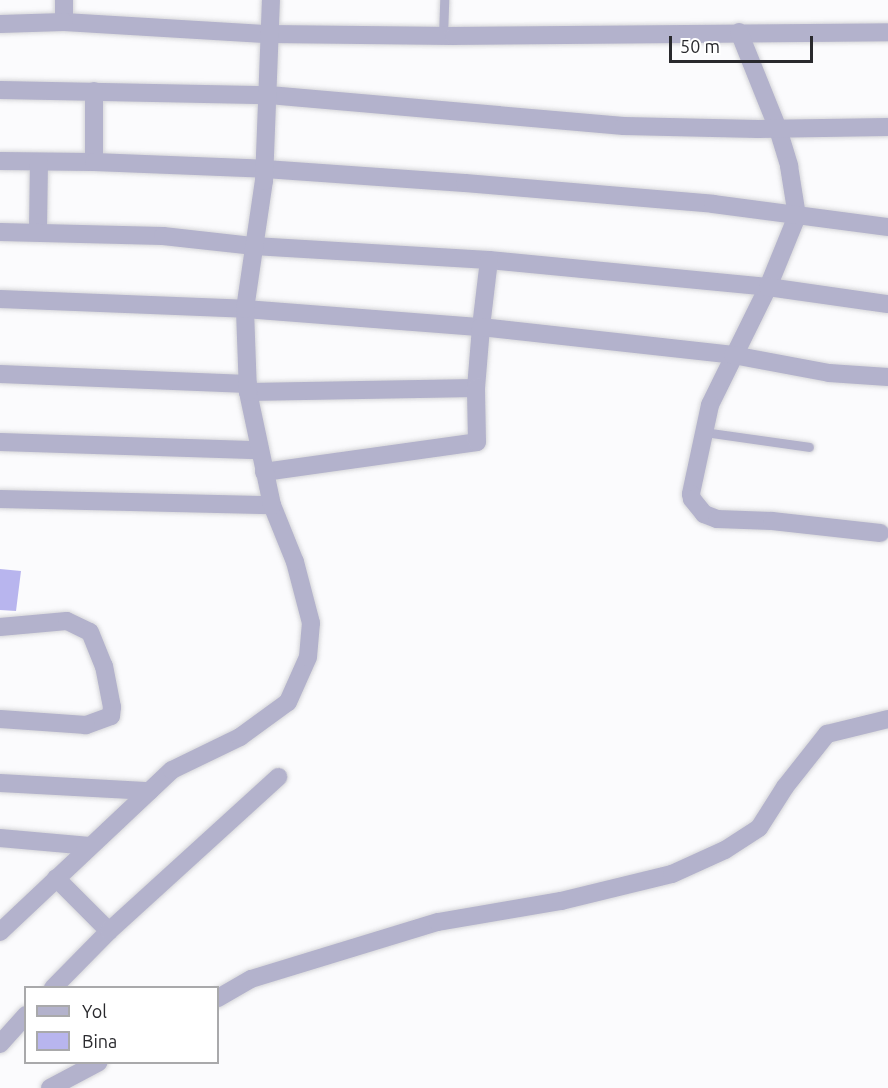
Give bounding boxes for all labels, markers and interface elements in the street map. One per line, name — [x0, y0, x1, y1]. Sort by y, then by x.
scale bar — [672, 24, 816, 62]
text: 50 m — [680, 36, 720, 56]
legend — [24, 986, 219, 1064]
text: Yol — [82, 1001, 107, 1021]
text: Bina — [82, 1031, 117, 1051]

